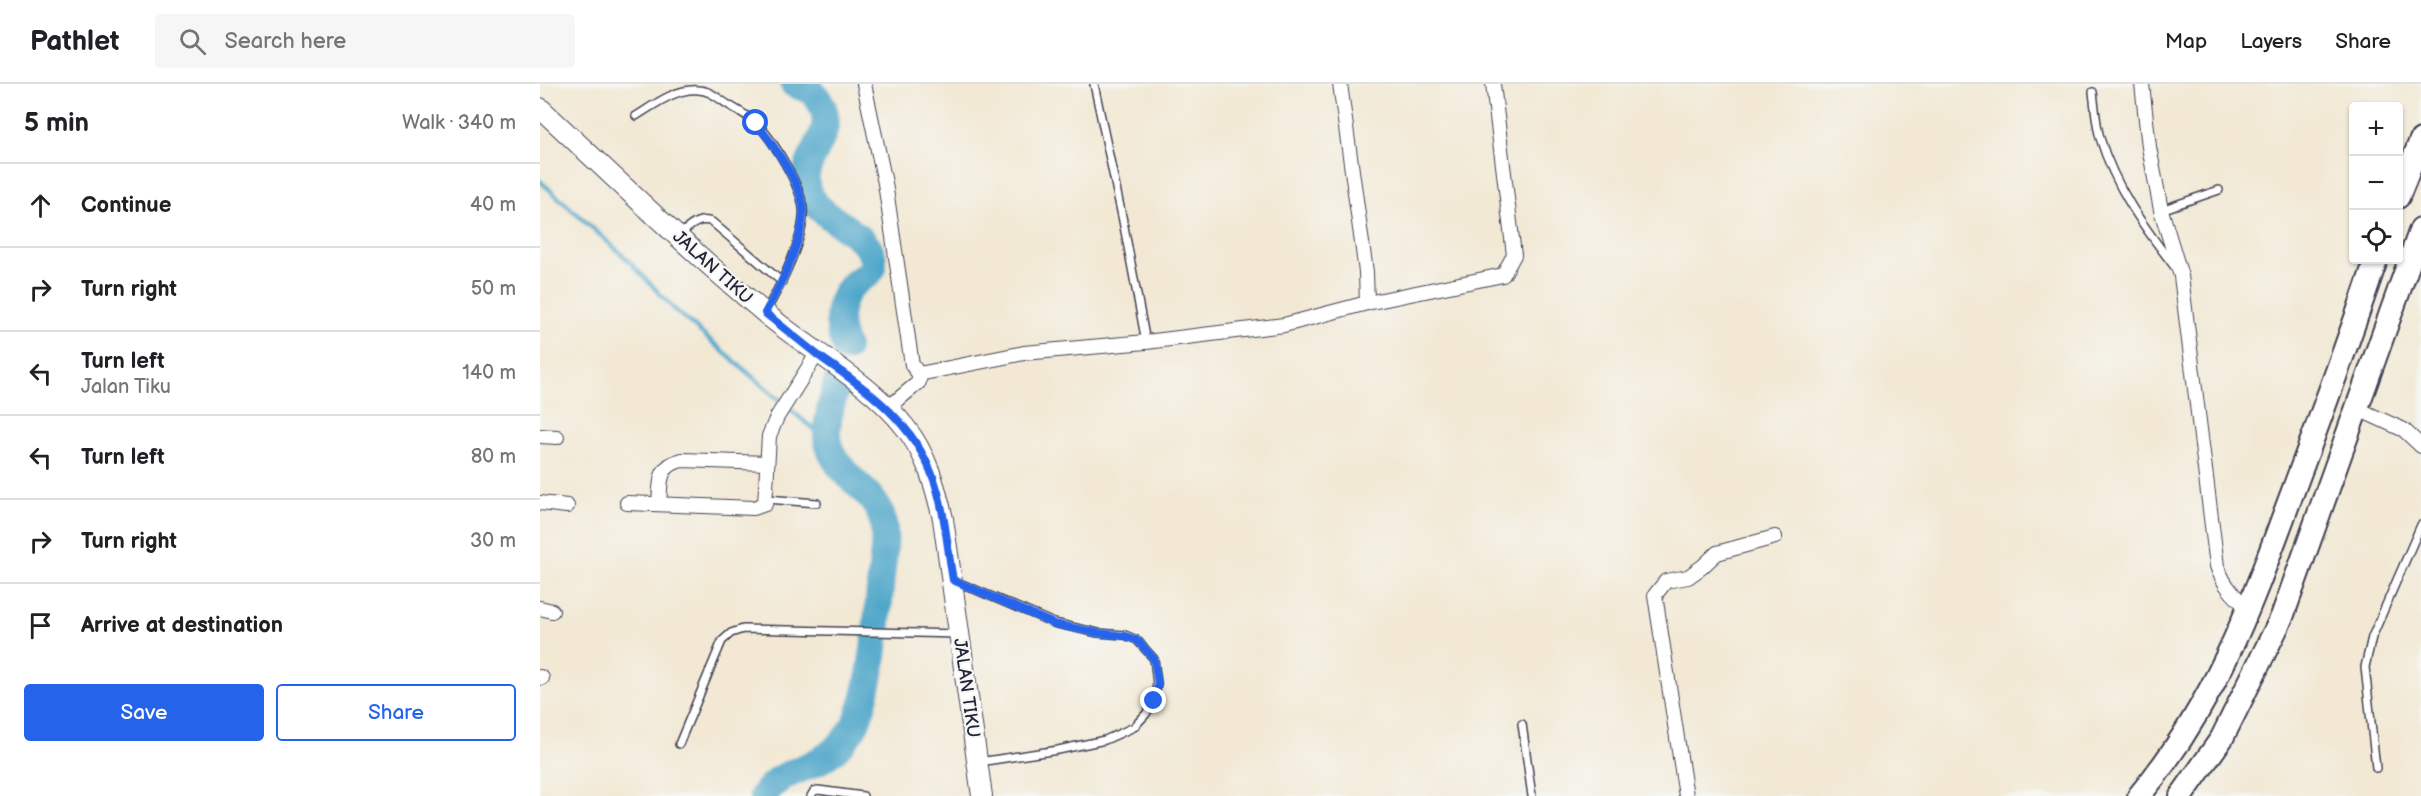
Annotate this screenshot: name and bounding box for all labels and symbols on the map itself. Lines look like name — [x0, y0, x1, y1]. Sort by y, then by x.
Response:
route start — [742, 109, 768, 135]
street label: JALAN TIKU — [668, 226, 757, 309]
street label: JALAN TIKU — [949, 637, 984, 739]
route end — [1140, 687, 1166, 713]

